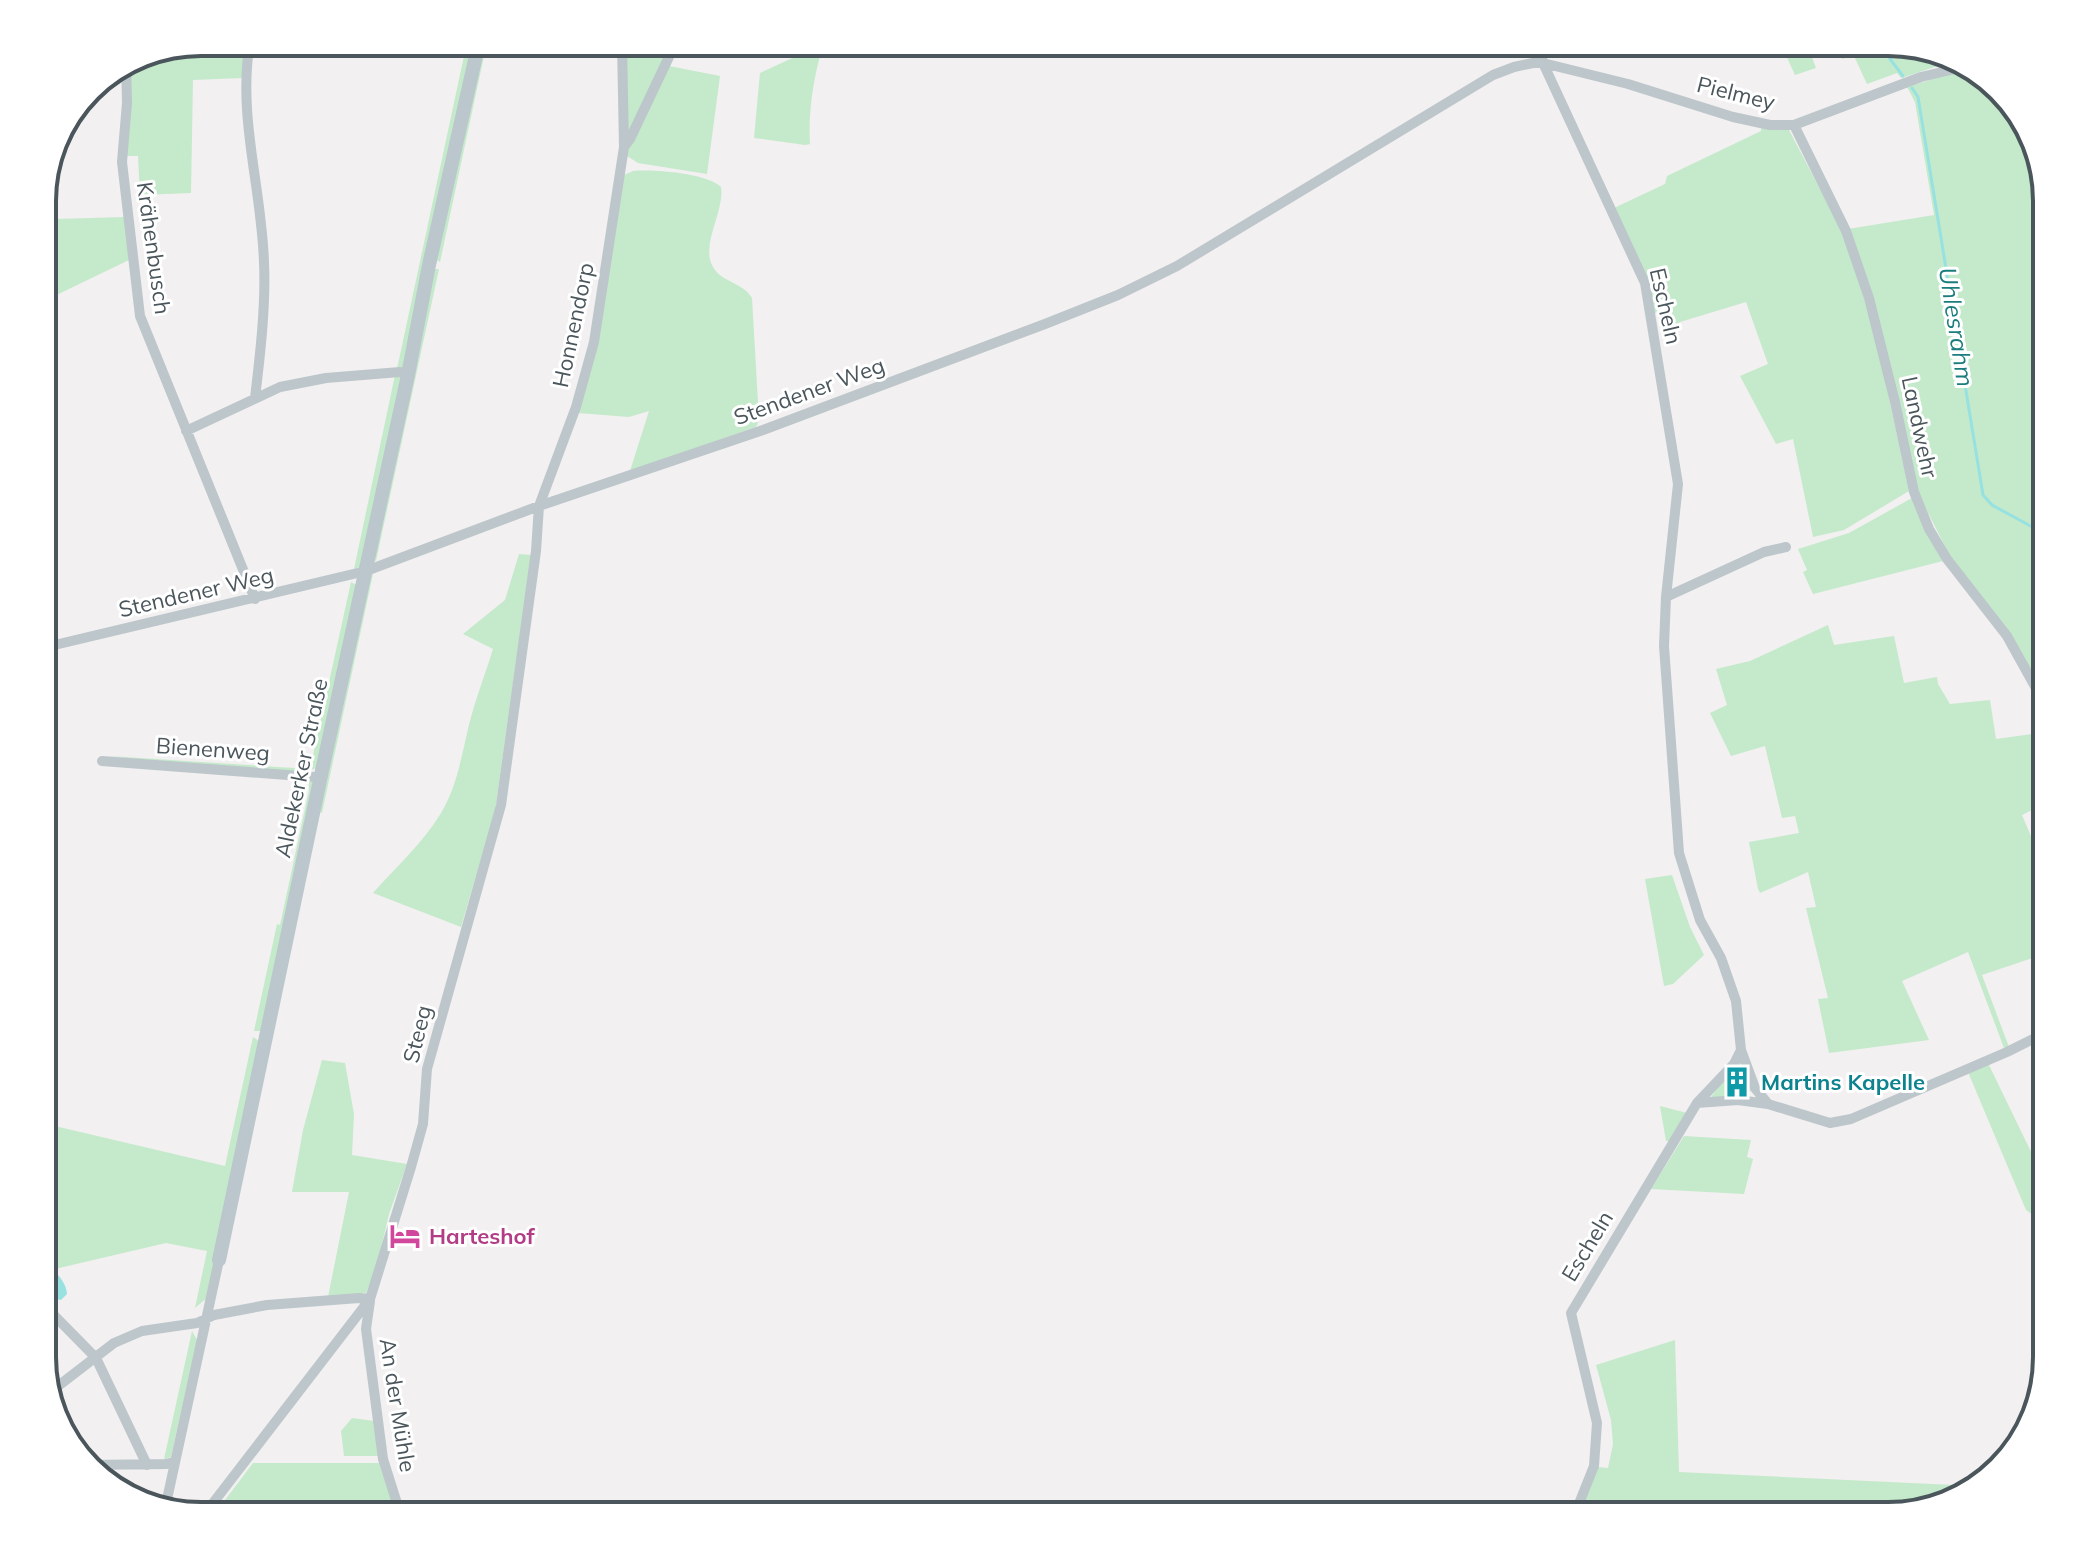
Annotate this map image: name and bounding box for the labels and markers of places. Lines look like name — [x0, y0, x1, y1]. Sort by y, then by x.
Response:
building icon: Martins Kapelle — [1720, 1065, 1754, 1099]
place label: Martins Kapelle — [1761, 1068, 1925, 1096]
hotel icon: Harteshof — [388, 1219, 422, 1253]
place label: Harteshof — [429, 1222, 535, 1250]

